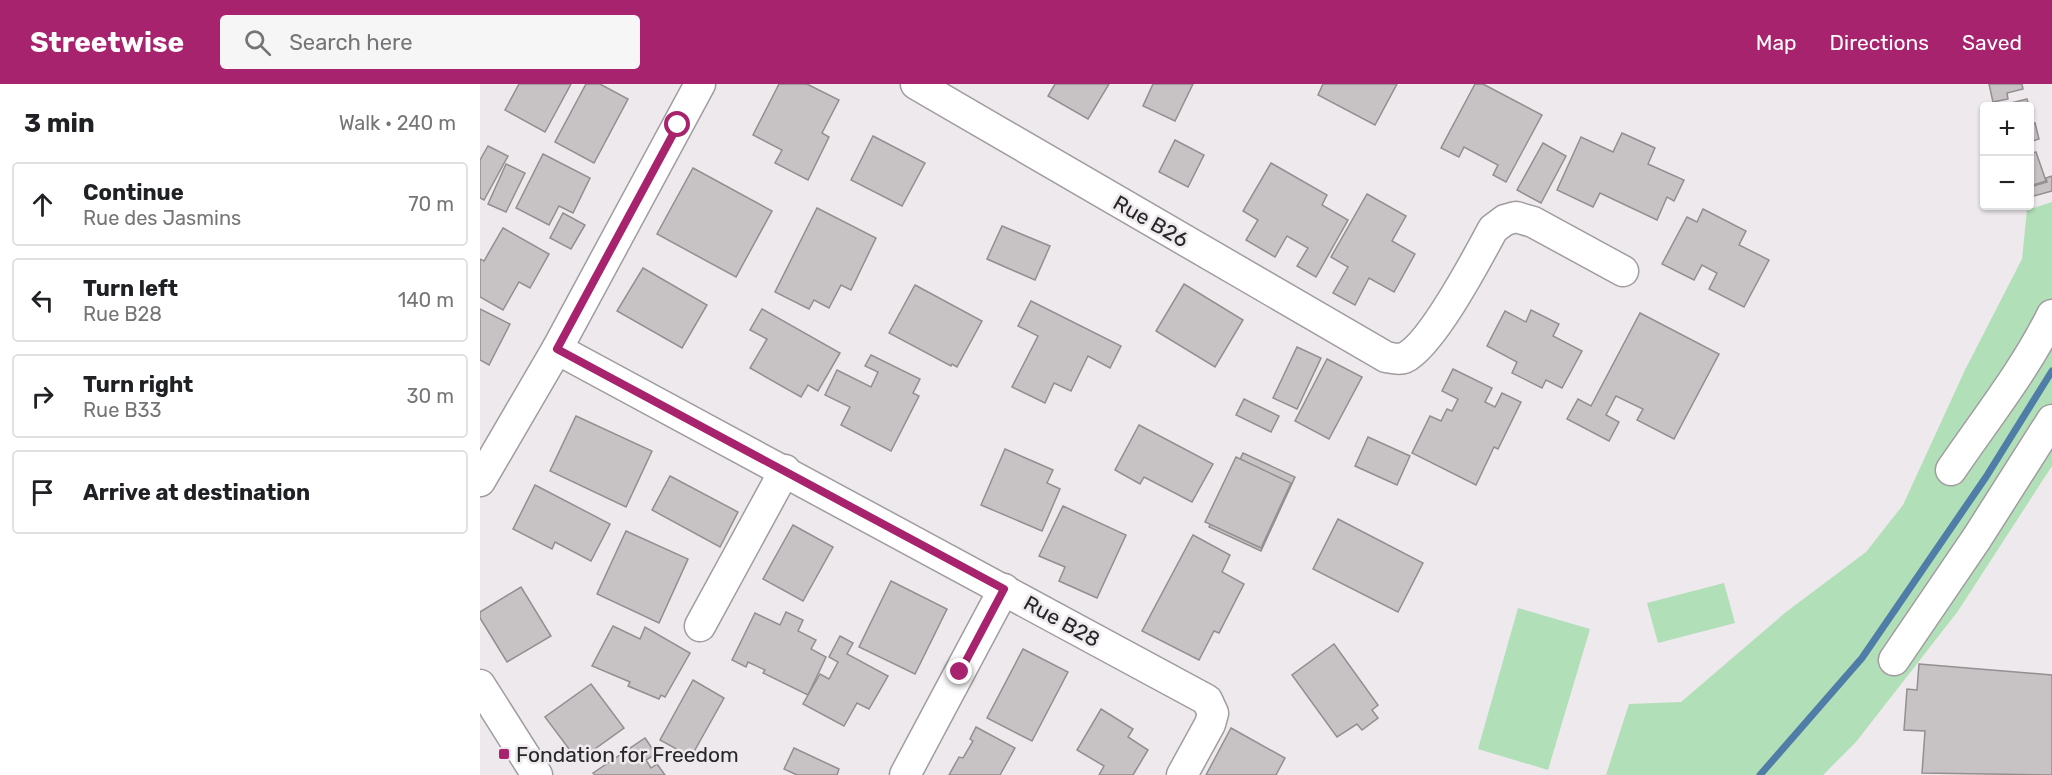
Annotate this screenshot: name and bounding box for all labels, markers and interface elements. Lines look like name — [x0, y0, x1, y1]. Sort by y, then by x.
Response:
search box — [220, 15, 640, 69]
text: Streetwise — [30, 26, 184, 59]
icon: search — [241, 26, 274, 59]
text: Search here — [289, 29, 413, 56]
text: Map — [1756, 30, 1797, 55]
text: Directions — [1830, 30, 1929, 55]
text: Saved — [1962, 30, 2022, 55]
map controls — [1980, 102, 2034, 210]
button: + — [1980, 102, 2034, 156]
text: 3 min — [24, 108, 95, 139]
text: Walk · 240 m — [339, 111, 456, 135]
route start — [664, 111, 690, 137]
button: − — [1980, 156, 2034, 210]
text: Continue — [83, 179, 184, 206]
icon: ahead — [26, 188, 59, 221]
street label: Rue B26 — [1109, 190, 1193, 252]
text: 70 m — [408, 192, 454, 216]
text: Rue des Jasmins — [83, 206, 241, 230]
text: Turn left — [83, 275, 178, 302]
icon: left — [26, 284, 59, 317]
text: 140 m — [398, 288, 454, 312]
text: Rue B28 — [83, 302, 162, 326]
text: Turn right — [83, 371, 193, 398]
icon: right — [26, 380, 59, 413]
text: 30 m — [407, 384, 454, 408]
text: Rue B33 — [83, 398, 162, 422]
icon: arrive — [26, 476, 59, 509]
text: Arrive at destination — [83, 479, 310, 506]
street label: Rue B28 — [1020, 590, 1104, 652]
route end — [946, 658, 972, 684]
place label: Fondation for Freedom — [516, 742, 739, 767]
marker: Fondation for Freedom — [497, 747, 511, 761]

